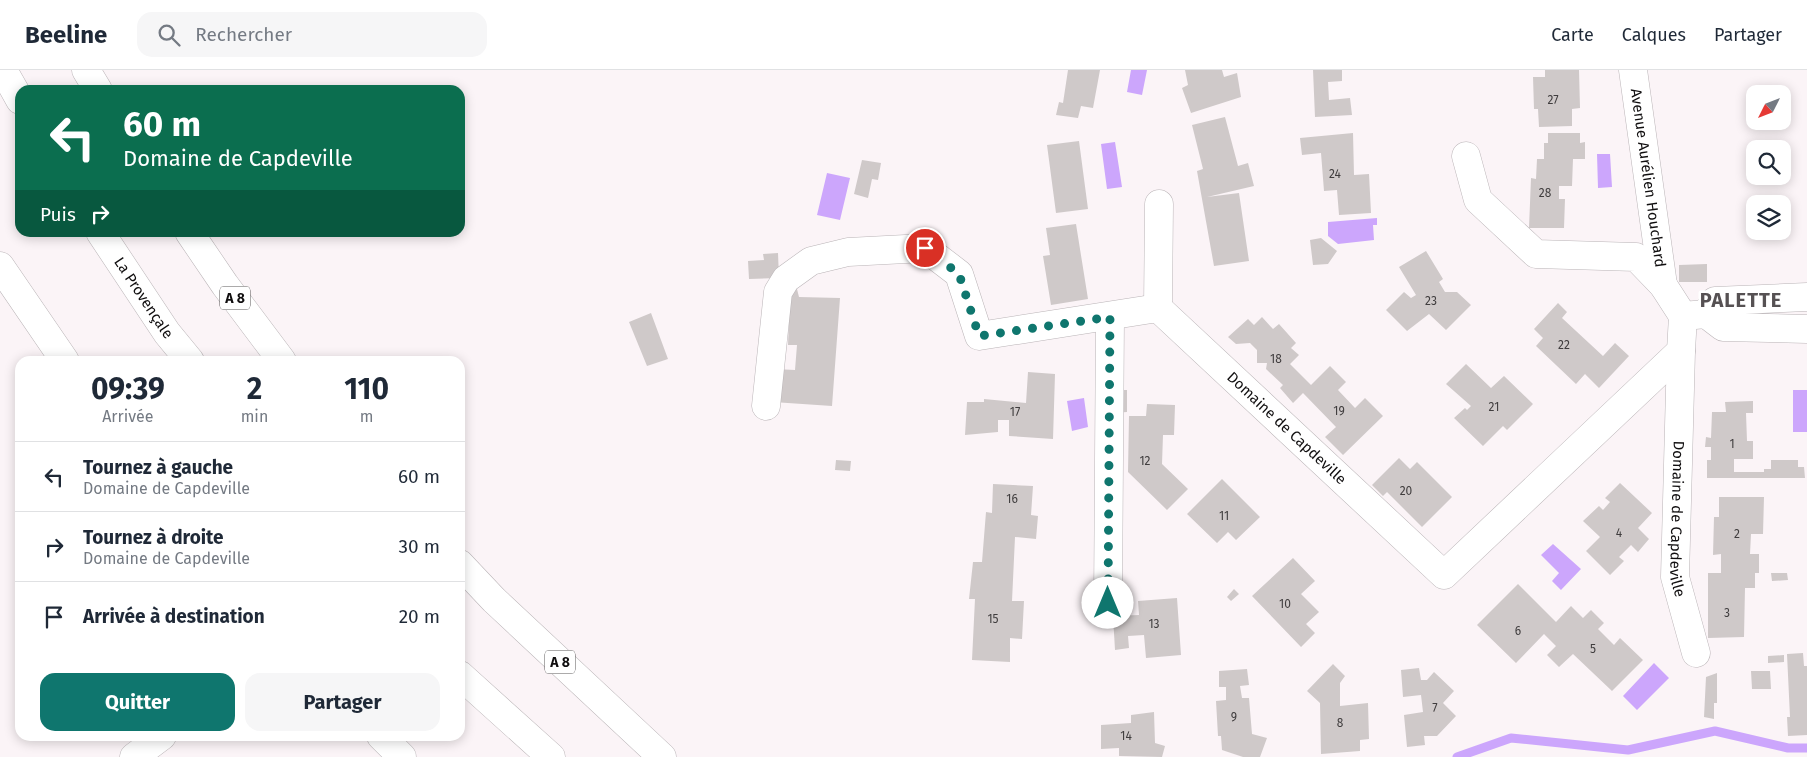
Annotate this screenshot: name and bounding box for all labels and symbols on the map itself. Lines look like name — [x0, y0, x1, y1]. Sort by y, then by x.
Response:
north arrow — [1746, 85, 1791, 130]
street label: Avenue Aurélien Houchard — [1627, 87, 1669, 269]
house number: 27 — [1547, 93, 1559, 107]
house number: 24 — [1329, 167, 1342, 181]
house number: 28 — [1539, 186, 1552, 200]
pin — [904, 227, 946, 269]
street label: La Provençale — [110, 254, 177, 342]
road number: A 8 — [220, 287, 250, 310]
district label: PALETTE — [1700, 288, 1782, 312]
house number: 23 — [1425, 294, 1437, 308]
house number: 22 — [1558, 338, 1570, 352]
house number: 18 — [1270, 352, 1282, 366]
street label: Domaine de Capdeville — [1223, 368, 1350, 488]
house number: 21 — [1489, 400, 1499, 414]
house number: 19 — [1333, 404, 1345, 418]
house number: 17 — [1010, 405, 1020, 419]
house number: 1 — [1729, 437, 1735, 451]
street label: Domaine de Capdeville — [1666, 440, 1689, 599]
house number: 12 — [1139, 454, 1151, 468]
house number: 20 — [1400, 484, 1413, 498]
house number: 16 — [1006, 492, 1018, 506]
house number: 11 — [1219, 509, 1229, 523]
house number: 4 — [1616, 526, 1623, 540]
house number: 2 — [1734, 527, 1740, 541]
position arrow — [1081, 576, 1133, 628]
house number: 10 — [1279, 597, 1291, 611]
house number: 3 — [1724, 606, 1730, 620]
house number: 15 — [987, 612, 999, 626]
house number: 13 — [1148, 617, 1160, 631]
house number: 6 — [1515, 624, 1521, 638]
house number: 5 — [1590, 642, 1596, 656]
road number: A 8 — [545, 650, 575, 674]
house number: 7 — [1432, 701, 1438, 715]
house number: 9 — [1231, 710, 1237, 724]
house number: 8 — [1337, 716, 1344, 730]
house number: 14 — [1120, 729, 1132, 743]

